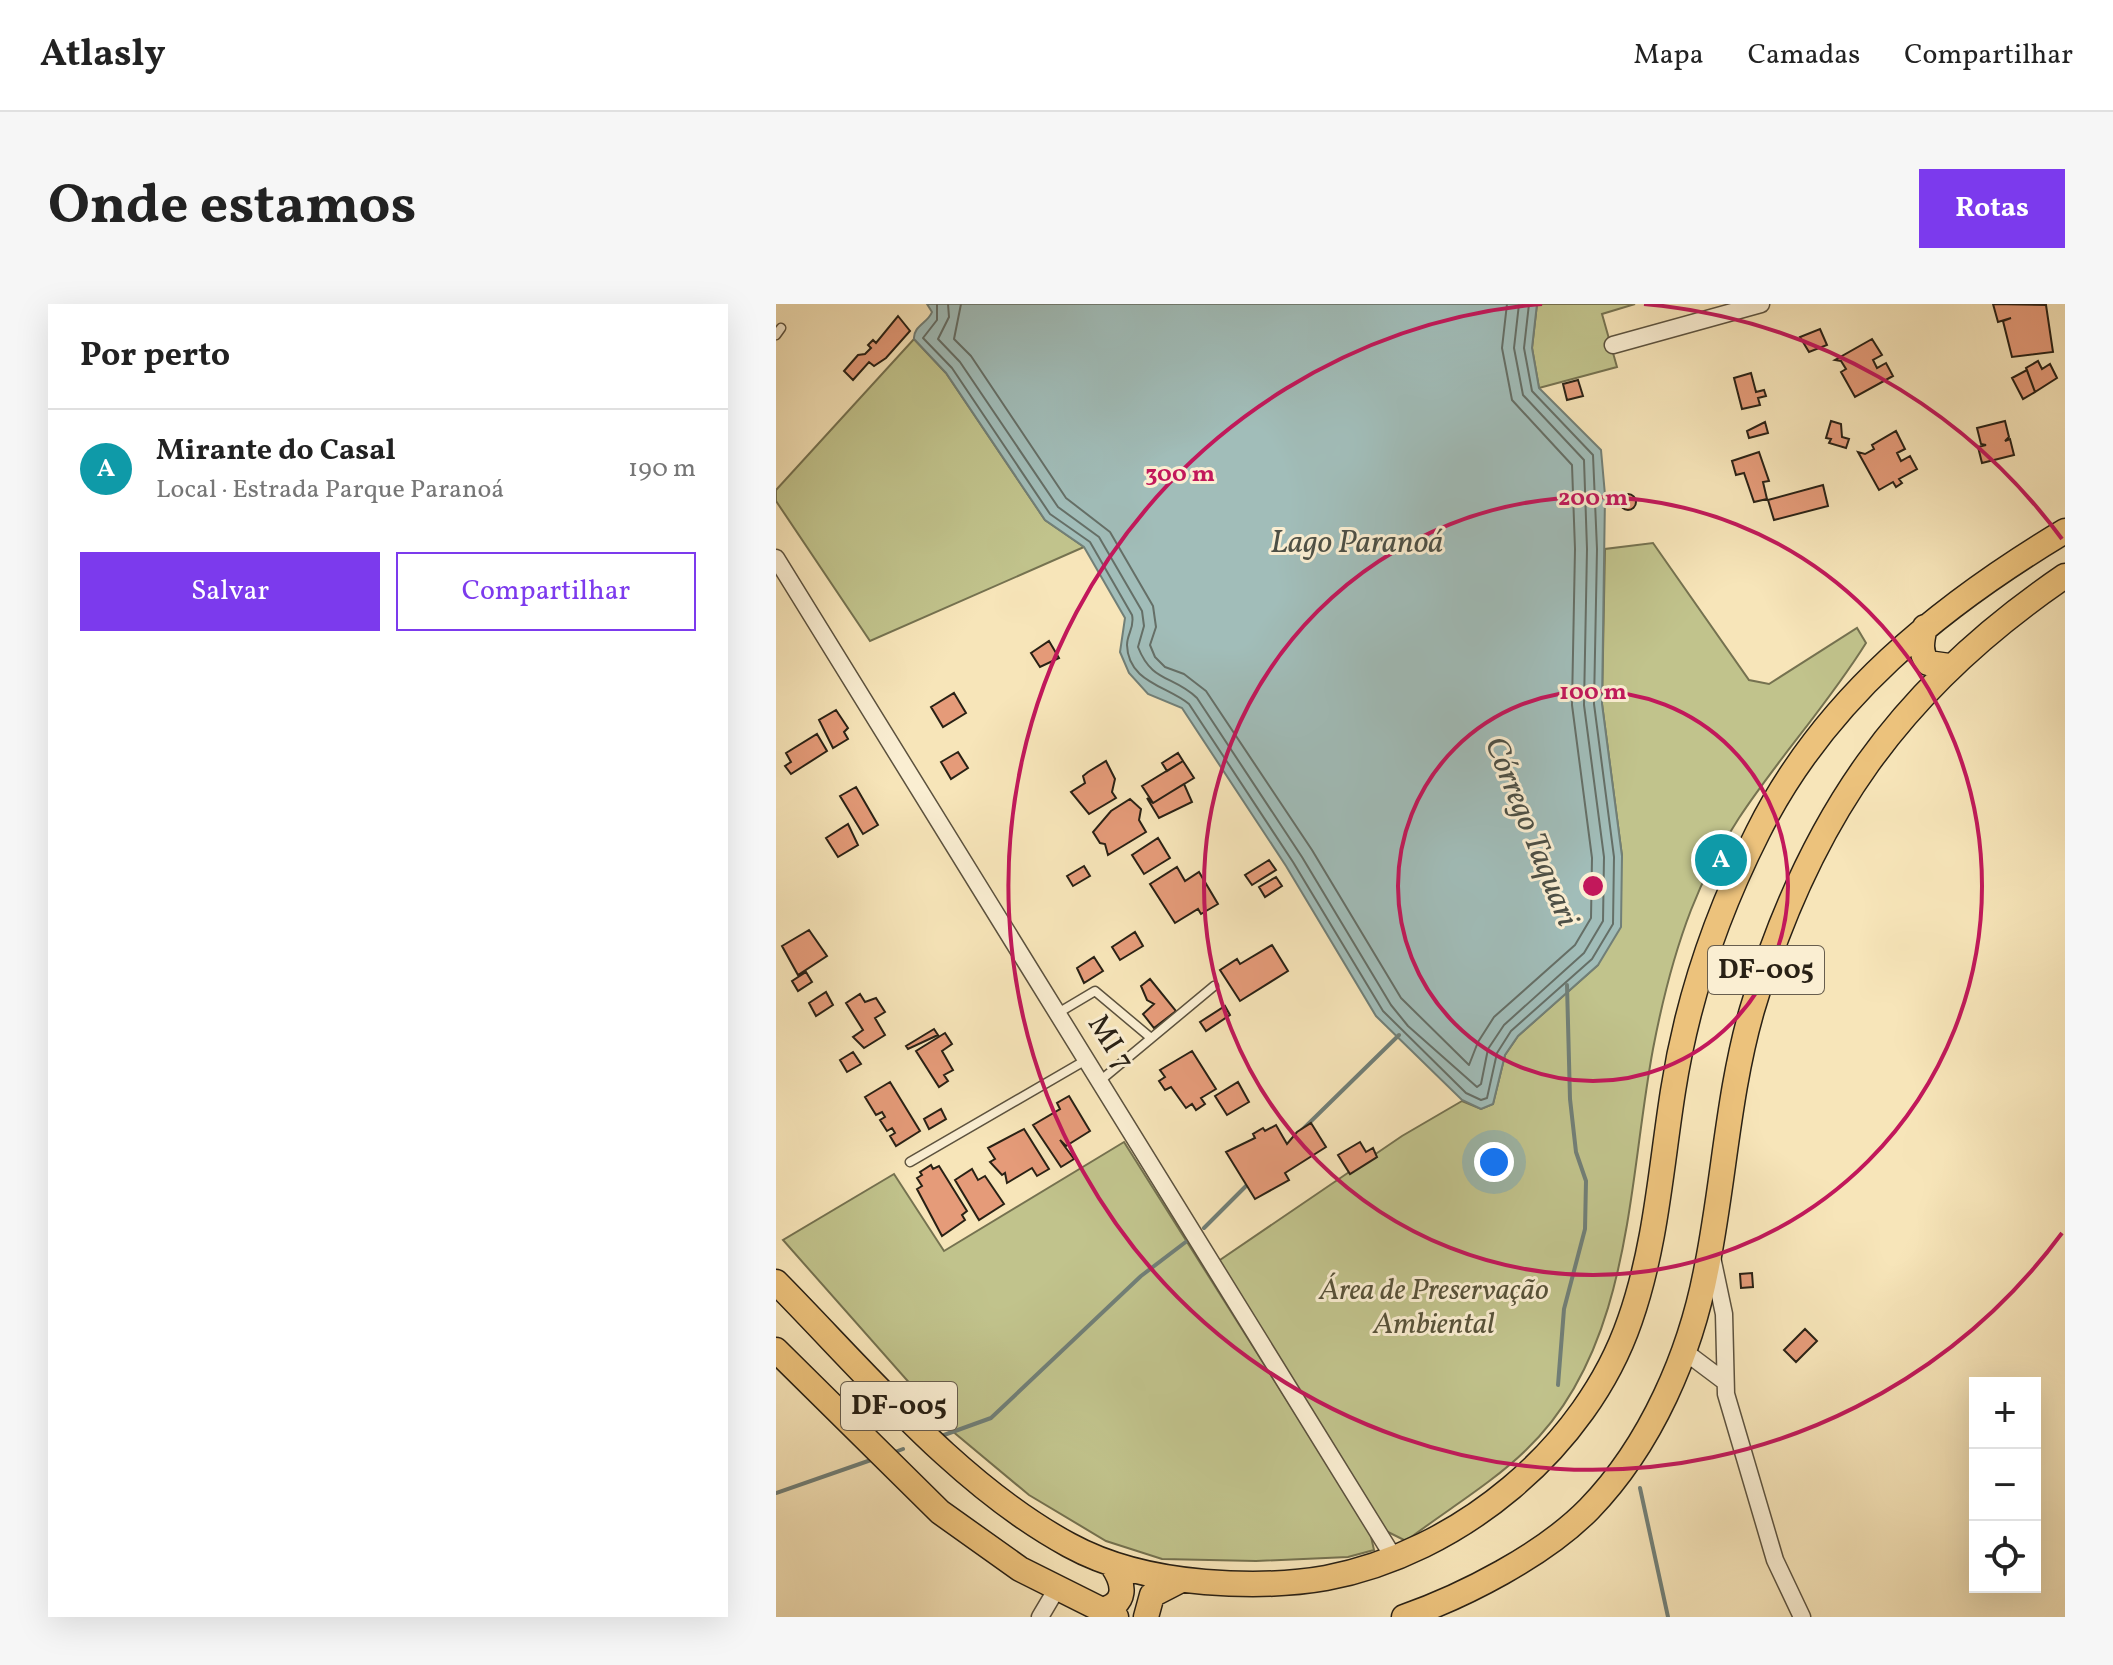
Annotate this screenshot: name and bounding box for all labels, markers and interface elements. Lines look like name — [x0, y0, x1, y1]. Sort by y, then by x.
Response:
text: Atlasly — [40, 29, 166, 82]
text: Mapa — [1634, 36, 1704, 75]
text: Camadas — [1748, 36, 1860, 75]
text: Compartilhar — [1904, 36, 2073, 75]
text: Onde estamos — [48, 169, 417, 247]
button: Rotas — [1919, 169, 2065, 248]
text: Por perto — [80, 333, 230, 380]
text: Mirante do Casal — [156, 430, 396, 472]
text: A — [97, 451, 115, 487]
text: 190 m — [628, 451, 696, 487]
text: 300 m — [1145, 458, 1215, 492]
text: Local · Estrada Parque Paranoá — [156, 472, 504, 508]
text: 200 m — [1558, 482, 1628, 516]
water label: Lago Paranoá — [1271, 522, 1443, 566]
button: Salvar — [80, 552, 380, 631]
button: Compartilhar — [396, 552, 696, 631]
text: 100 m — [1559, 676, 1627, 710]
water label: Córrego Taquari — [1472, 731, 1588, 934]
pin: A — [1695, 830, 1747, 890]
centre of rings — [1579, 872, 1607, 900]
road number: DF-005 — [1708, 946, 1824, 994]
street label: MI 7 — [1077, 1007, 1143, 1079]
your location — [1474, 1142, 1514, 1182]
park label: Área de Preservação Ambiental — [1318, 1270, 1549, 1346]
map controls — [1969, 1377, 2041, 1593]
button: + — [1969, 1377, 2041, 1449]
road number: DF-005 — [841, 1382, 957, 1430]
button: − — [1969, 1449, 2041, 1521]
button: locate — [1969, 1521, 2041, 1593]

